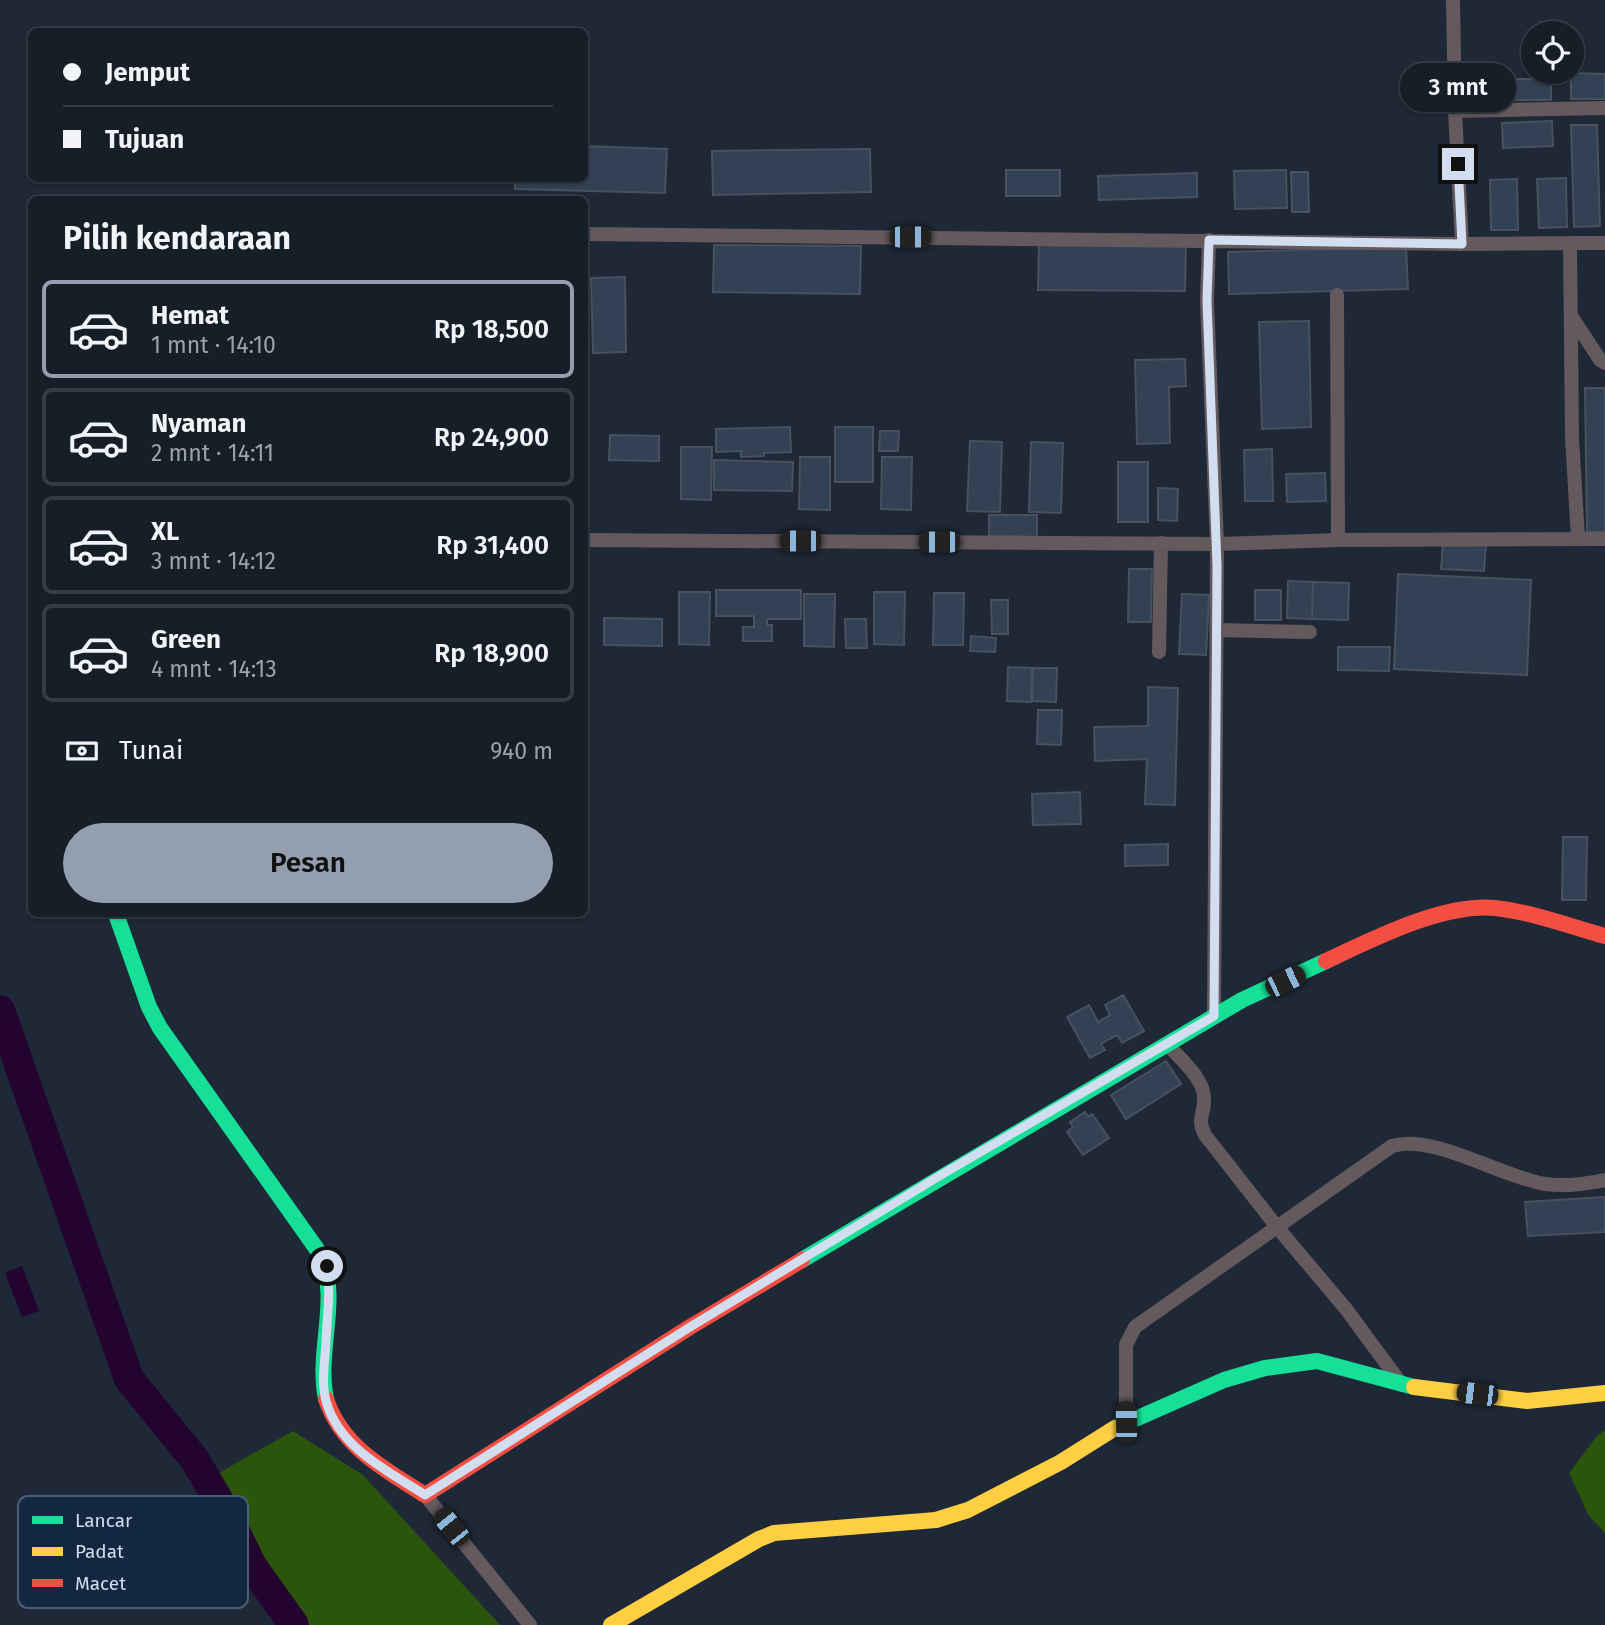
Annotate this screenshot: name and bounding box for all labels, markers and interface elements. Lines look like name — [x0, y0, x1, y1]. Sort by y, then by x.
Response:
map controls — [1521, 21, 1584, 84]
button: locate — [1521, 21, 1584, 84]
text: Jemput — [105, 57, 190, 88]
callout: 3 mnt — [1400, 62, 1516, 111]
text: 3 mnt — [1428, 73, 1488, 101]
text: Tujuan — [105, 124, 184, 155]
route end — [1442, 148, 1474, 180]
text: Pilih kendaraan — [63, 219, 291, 257]
car — [890, 227, 932, 248]
icon: car — [67, 298, 130, 361]
text: Hemat — [151, 300, 229, 331]
text: Rp 18,500 — [434, 314, 549, 345]
text: 1 mnt · 14:10 — [151, 331, 276, 359]
icon: car — [67, 406, 130, 469]
text: Nyaman — [151, 408, 247, 439]
text: Rp 24,900 — [434, 422, 549, 453]
text: 2 mnt · 14:11 — [151, 439, 274, 467]
icon: car — [67, 514, 130, 577]
text: XL — [151, 516, 179, 547]
text: Rp 31,400 — [436, 530, 549, 561]
car — [780, 531, 822, 552]
car — [919, 532, 961, 553]
text: 3 mnt · 14:12 — [151, 547, 276, 575]
icon: car — [67, 622, 130, 685]
text: Green — [151, 624, 221, 655]
text: Rp 18,900 — [434, 638, 549, 669]
text: 4 mnt · 14:13 — [151, 655, 277, 683]
icon: cash — [63, 732, 101, 770]
text: Tunai — [119, 735, 183, 766]
text: 940 m — [490, 737, 553, 765]
button: Pesan — [63, 823, 553, 903]
car — [1262, 962, 1309, 1000]
route start — [311, 1250, 343, 1282]
car — [1455, 1381, 1500, 1407]
car — [1116, 1401, 1137, 1443]
legend — [18, 1496, 248, 1608]
car — [430, 1504, 473, 1550]
text: Lancar — [75, 1509, 133, 1532]
text: Padat — [75, 1540, 124, 1563]
text: Macet — [75, 1572, 126, 1595]

